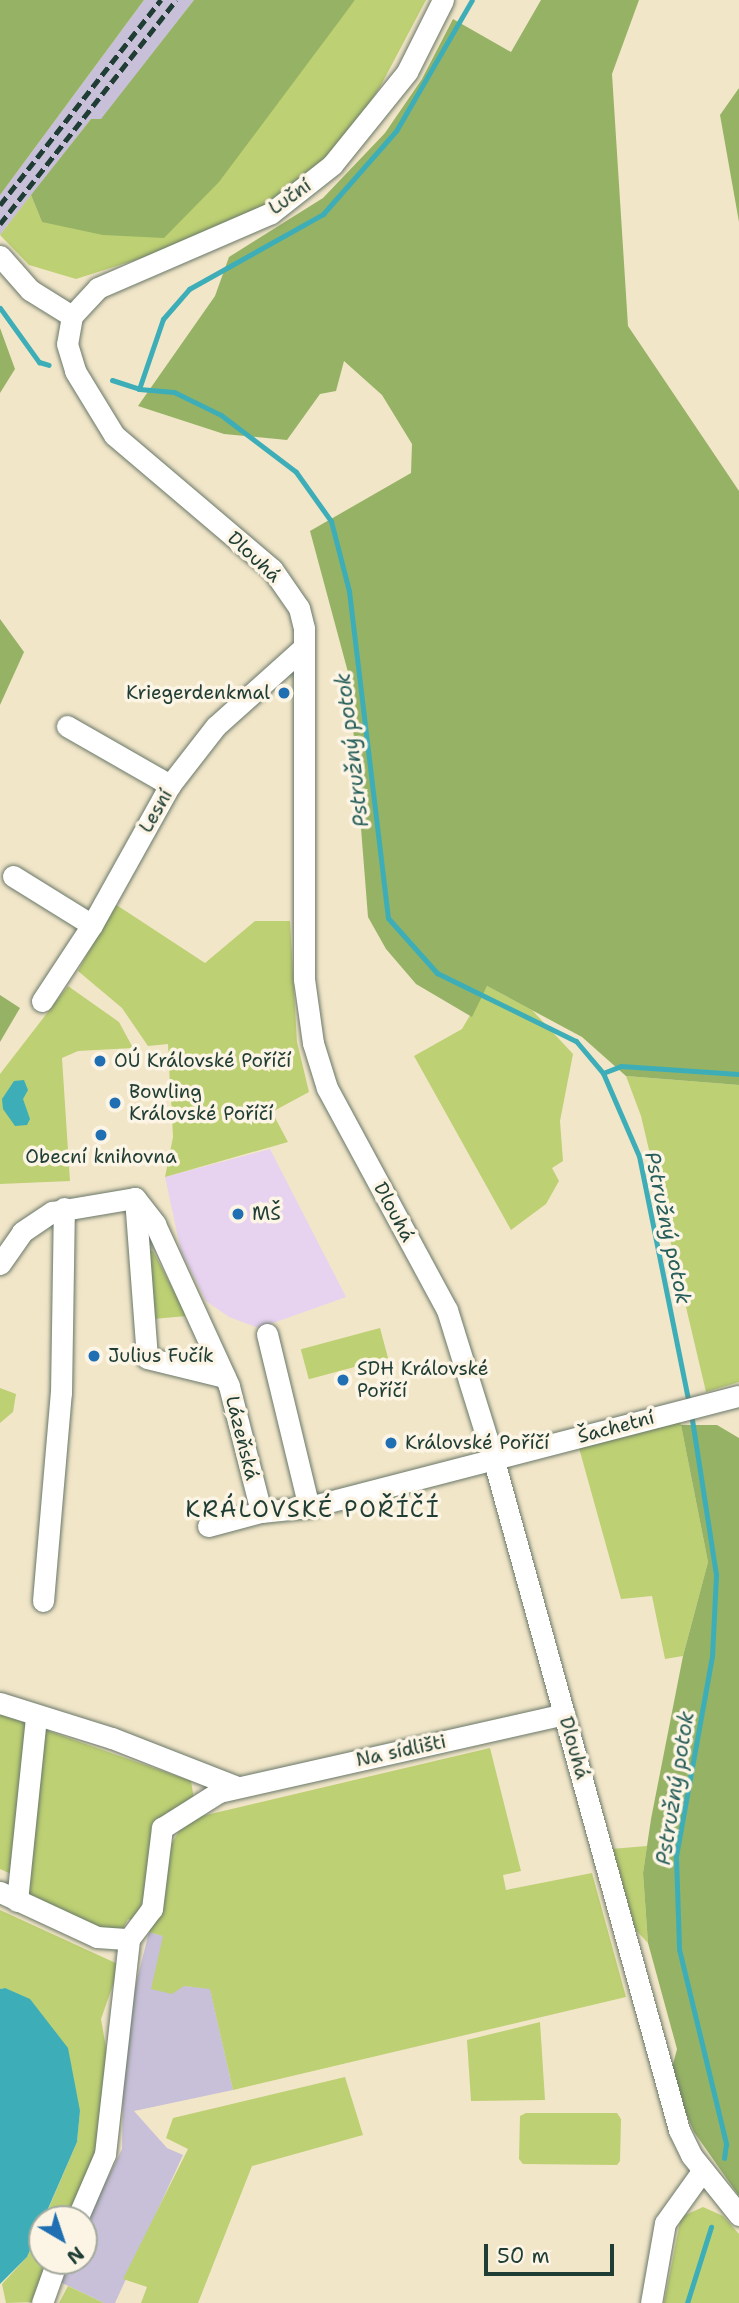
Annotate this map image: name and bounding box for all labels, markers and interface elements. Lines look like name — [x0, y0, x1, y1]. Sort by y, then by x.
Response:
street label: Luční — [264, 174, 316, 220]
street label: Dlouhá — [223, 527, 285, 587]
water label: Pstružný potok — [330, 671, 374, 829]
place label: Kriegerdenkmal — [126, 682, 270, 704]
marker: Kriegerdenkmal — [276, 685, 292, 701]
street label: Lesní — [135, 785, 177, 837]
place label: OÚ Královské Poříčí — [114, 1050, 291, 1072]
marker: OÚ Královské Poříčí — [92, 1053, 108, 1069]
place label: Bowling Královské Poříčí — [129, 1081, 273, 1125]
marker: Bowling Královské Poříčí — [107, 1095, 123, 1111]
marker: Obecní knihovna — [93, 1127, 109, 1143]
place label: Obecní knihovna — [25, 1146, 177, 1168]
water label: Pstružný potok — [640, 1150, 696, 1306]
street label: Dlouhá — [369, 1178, 419, 1246]
place label: MŠ — [252, 1203, 281, 1225]
marker: MŠ — [230, 1206, 246, 1222]
place label: Julius Fučík — [108, 1345, 214, 1367]
marker: Julius Fučík — [86, 1348, 102, 1364]
place label: SDH Královské Poříčí — [357, 1358, 489, 1402]
marker: SDH Královské Poříčí — [335, 1372, 351, 1388]
street label: Lázeňská — [221, 1393, 263, 1483]
street label: Šachetní — [575, 1406, 657, 1448]
place label: Královské Poříčí — [405, 1432, 549, 1454]
marker: Královské Poříčí — [383, 1435, 399, 1451]
district label: KRÁLOVSKÉ POŘÍČÍ — [187, 1495, 439, 1523]
water label: Pstružný potok — [650, 1709, 700, 1867]
street label: Dlouhá — [554, 1714, 594, 1782]
street label: Na sídlišti — [354, 1730, 448, 1772]
north arrow — [28, 2205, 98, 2275]
scale bar — [487, 2230, 616, 2274]
text: N — [62, 2241, 89, 2270]
text: 50 m — [497, 2242, 550, 2270]

